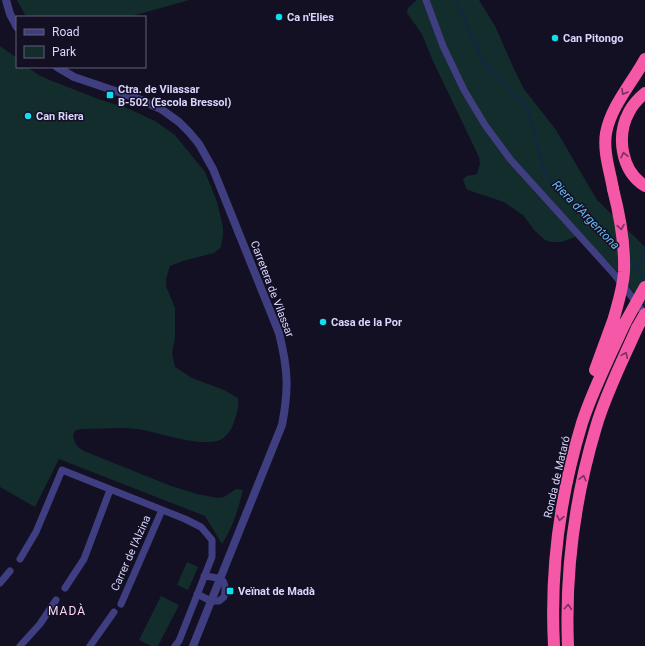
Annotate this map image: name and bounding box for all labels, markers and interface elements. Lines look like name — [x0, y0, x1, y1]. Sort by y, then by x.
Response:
place label: Ca n'Elies — [287, 11, 334, 24]
marker: Ca n'Elies — [274, 12, 284, 22]
legend — [16, 16, 146, 68]
text: Road — [52, 25, 80, 39]
place label: Can Pitongo — [563, 32, 623, 45]
marker: Can Pitongo — [550, 33, 560, 43]
text: Park — [52, 45, 77, 59]
place label: Ctra. de Vilassar B-502 (Escola Bressol) — [118, 83, 231, 109]
one-way arrow — [622, 88, 629, 95]
marker: Ctra. de Vilassar B-502 (Escola Bressol) — [105, 90, 115, 100]
place label: Can Riera — [36, 110, 84, 123]
marker: Can Riera — [23, 111, 33, 121]
one-way arrow — [620, 151, 628, 158]
water label: Riera d'Argentona — [549, 178, 623, 252]
one-way arrow — [616, 224, 625, 230]
street label: Carretera de Vilassar — [248, 239, 296, 339]
place label: Casa de la Por — [331, 316, 402, 329]
marker: Casa de la Por — [318, 317, 328, 327]
one-way arrow — [620, 352, 628, 360]
street label: Ronda de Mataró — [541, 435, 573, 519]
one-way arrow — [579, 475, 587, 481]
street label: Carrer de l'Alzina — [108, 513, 154, 593]
one-way arrow — [557, 515, 565, 521]
place label: Veïnat de Madà — [238, 585, 315, 598]
marker: Veïnat de Madà — [225, 586, 235, 596]
district label: MADÀ — [48, 603, 86, 618]
one-way arrow — [563, 604, 572, 610]

